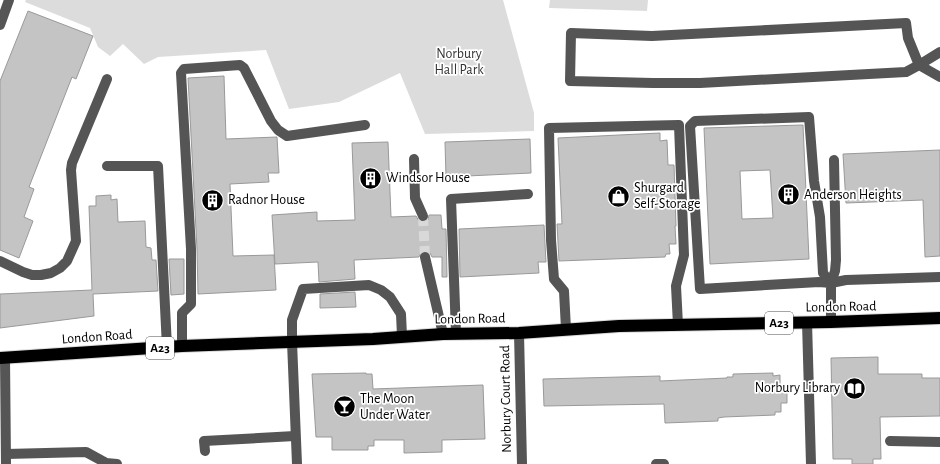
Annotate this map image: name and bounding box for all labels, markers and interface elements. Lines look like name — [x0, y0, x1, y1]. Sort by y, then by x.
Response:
park label: Norbury Hall Park — [434, 47, 484, 77]
building icon: Windsor House — [358, 165, 384, 191]
place label: Windsor House — [386, 171, 470, 185]
place label: Shurgard Self-Storage — [634, 181, 701, 211]
building icon: Anderson Heights — [776, 182, 802, 208]
shop icon: Shurgard Self-Storage — [606, 183, 632, 209]
building icon: Radnor House — [200, 187, 226, 213]
place label: Anderson Heights — [804, 188, 902, 202]
place label: Radnor House — [228, 193, 305, 207]
street label: London Road — [805, 299, 877, 315]
street label: London Road — [434, 311, 506, 327]
road number: A23 — [765, 312, 793, 334]
street label: London Road — [61, 328, 133, 346]
road number: A23 — [146, 337, 174, 359]
street label: Norbury Court Road — [498, 345, 514, 453]
library icon: Norbury Library — [842, 375, 868, 401]
place label: Norbury Library — [755, 381, 840, 395]
place label: The Moon Under Water — [360, 392, 430, 422]
bar icon: The Moon Under Water — [331, 394, 357, 420]

